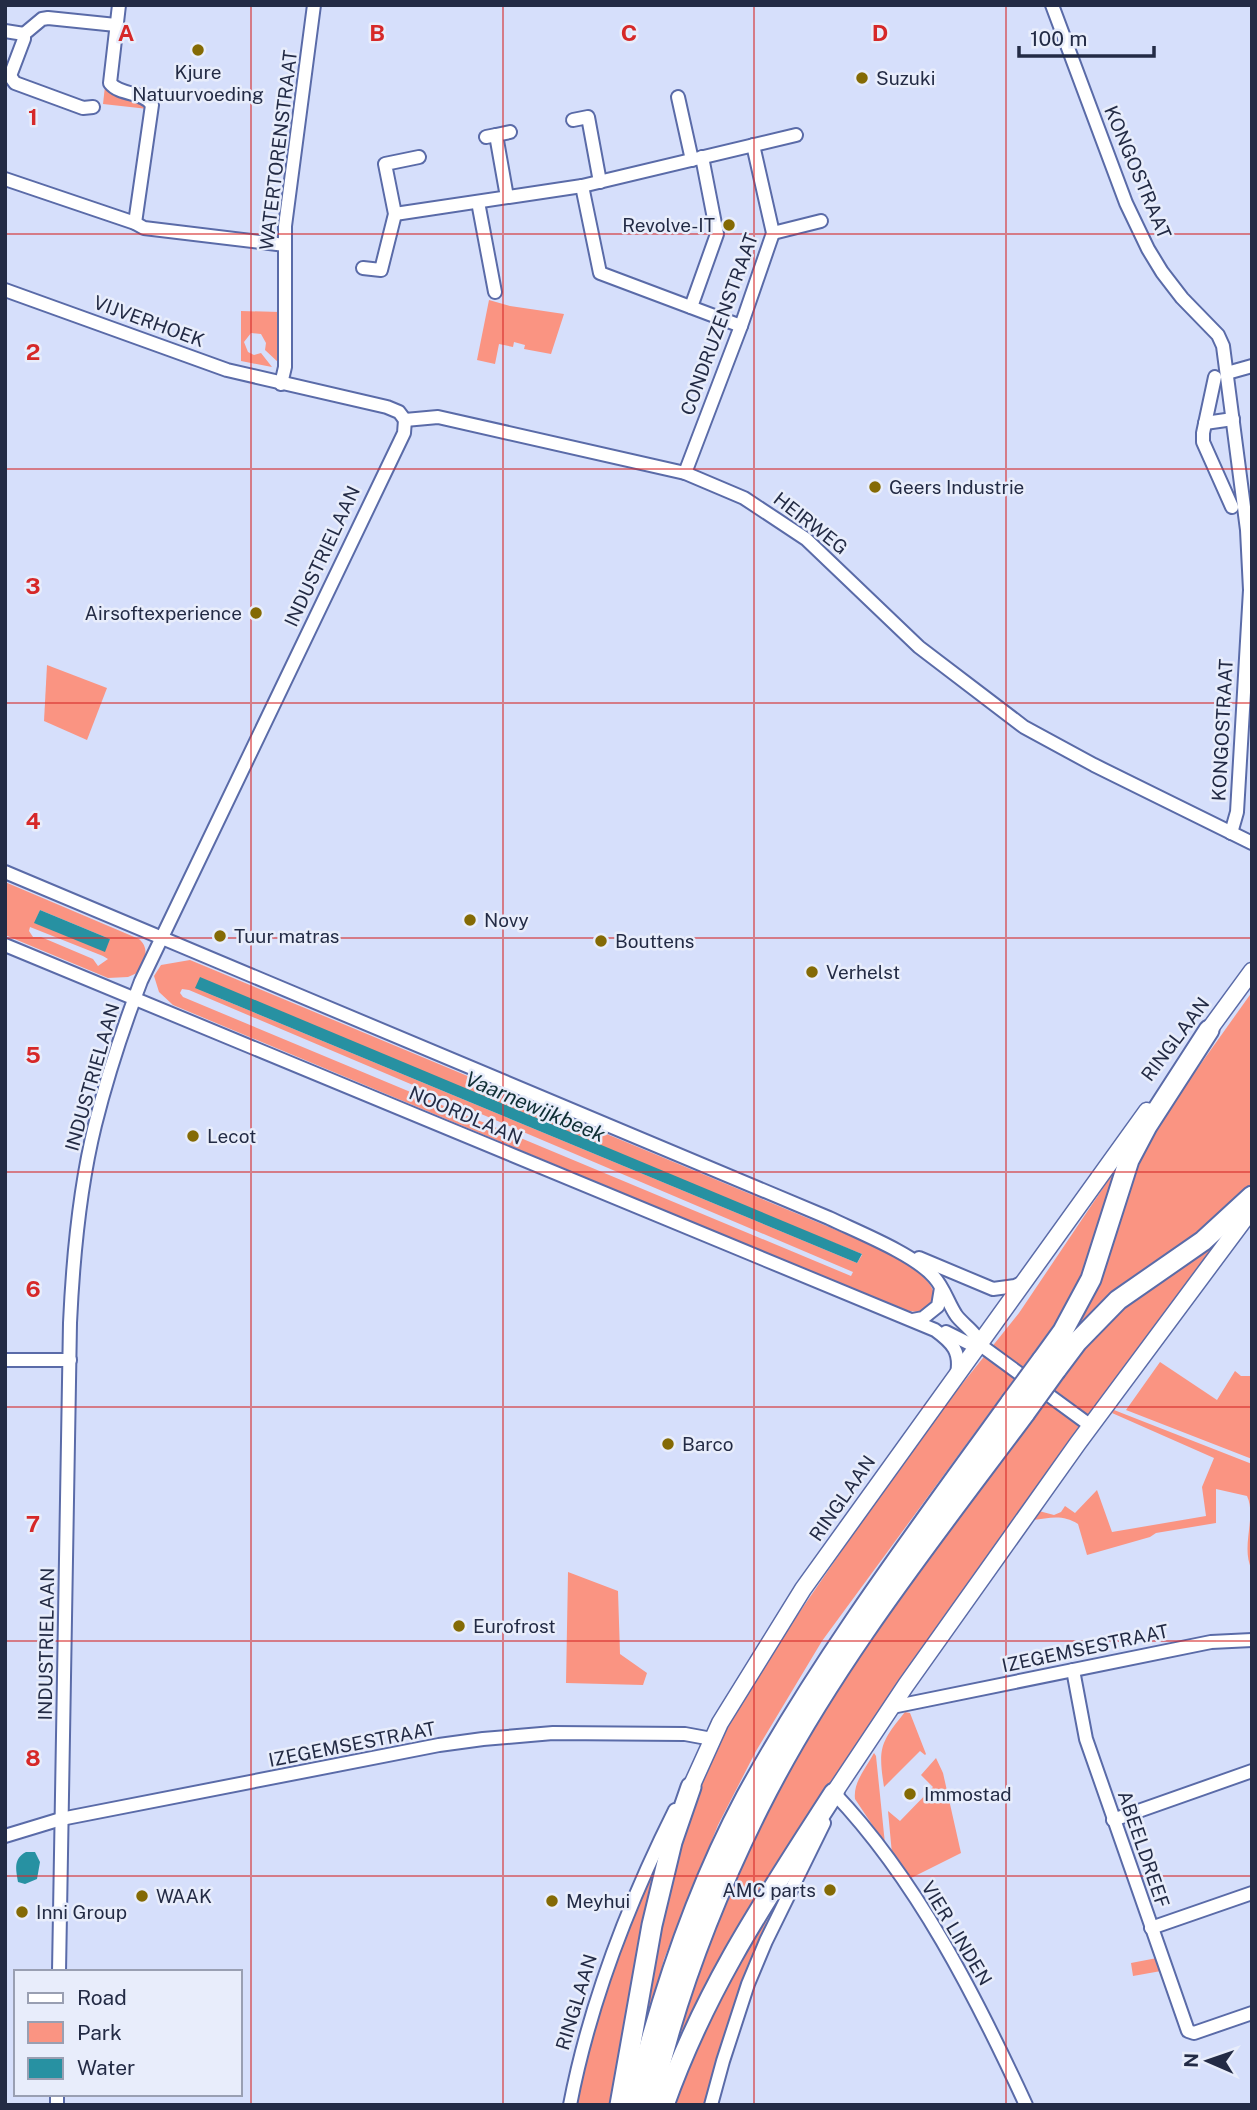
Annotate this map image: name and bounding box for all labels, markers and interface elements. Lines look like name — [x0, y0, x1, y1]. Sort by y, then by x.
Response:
scale bar — [1019, 14, 1154, 58]
text: A — [118, 19, 135, 46]
text: B — [369, 19, 385, 46]
text: C — [621, 19, 637, 46]
text: D — [872, 19, 888, 46]
text: 100 m — [1030, 26, 1087, 51]
marker: Kjure Natuurvoeding — [190, 42, 206, 58]
street label: WATERTORENSTRAAT — [255, 49, 301, 251]
place label: Kjure Natuurvoeding — [132, 61, 264, 105]
place label: Suzuki — [876, 67, 935, 89]
marker: Suzuki — [854, 70, 870, 86]
street label: KONGOSTRAAT — [1100, 102, 1176, 242]
text: 1 — [28, 103, 38, 130]
place label: Revolve-IT — [622, 214, 715, 236]
marker: Revolve-IT — [721, 217, 737, 233]
street label: CONDRUZENSTRAAT — [676, 230, 762, 418]
street label: VIJVERHOEK — [91, 291, 208, 351]
text: 2 — [26, 338, 40, 365]
place label: Geers Industrie — [889, 476, 1024, 498]
marker: Geers Industrie — [867, 479, 883, 495]
street label: INDUSTRIELAAN — [280, 482, 364, 630]
street label: HEIRWEG — [770, 487, 852, 559]
text: 3 — [25, 572, 41, 599]
place label: Airsoftexperience — [84, 602, 242, 624]
marker: Airsoftexperience — [248, 605, 264, 621]
street label: KONGOSTRAAT — [1207, 658, 1237, 802]
text: 4 — [25, 807, 41, 834]
place label: Novy — [484, 909, 529, 931]
marker: Novy — [462, 912, 478, 928]
place label: Tuur matras — [234, 925, 339, 947]
marker: Tuur matras — [212, 928, 228, 944]
place label: Bouttens — [615, 930, 694, 952]
marker: Bouttens — [593, 933, 609, 949]
place label: Verhelst — [826, 961, 900, 983]
marker: Verhelst — [804, 964, 820, 980]
street label: RINGLAAN — [1136, 993, 1214, 1085]
street label: INDUSTRIELAAN — [60, 1001, 124, 1153]
text: 5 — [25, 1041, 41, 1068]
water label: Vaarnewijkbeek — [461, 1066, 610, 1148]
street label: NOORDLAAN — [406, 1081, 526, 1149]
place label: Lecot — [207, 1125, 256, 1147]
marker: Lecot — [185, 1128, 201, 1144]
text: 6 — [25, 1275, 41, 1302]
place label: Barco — [682, 1433, 734, 1455]
marker: Barco — [660, 1436, 676, 1452]
street label: RINGLAAN — [805, 1451, 879, 1545]
text: 7 — [26, 1510, 40, 1537]
street label: INDUSTRIELAAN — [34, 1567, 58, 1721]
place label: Eurofrost — [473, 1615, 556, 1637]
marker: Eurofrost — [451, 1618, 467, 1634]
street label: IZEGEMSESTRAAT — [1000, 1620, 1170, 1676]
street label: IZEGEMSESTRAAT — [267, 1717, 437, 1771]
text: 8 — [25, 1744, 41, 1771]
place label: Immostad — [924, 1783, 1012, 1805]
marker: Immostad — [902, 1786, 918, 1802]
street label: ABEELDREEF — [1114, 1788, 1174, 1910]
street label: VIER LINDEN — [917, 1877, 997, 1989]
place label: AMC parts — [722, 1879, 816, 1901]
marker: AMC parts — [822, 1882, 838, 1898]
place label: WAAK — [156, 1885, 212, 1907]
marker: WAAK — [134, 1888, 150, 1904]
place label: Meyhui — [566, 1890, 630, 1912]
marker: Meyhui — [544, 1893, 560, 1909]
place label: Inni Group — [36, 1901, 127, 1923]
marker: Inni Group — [14, 1904, 30, 1920]
street label: RINGLAAN — [551, 1951, 601, 2053]
legend — [14, 1970, 242, 2096]
text: Road — [77, 1985, 127, 2010]
text: Park — [77, 2020, 122, 2045]
north arrow — [1173, 2026, 1243, 2096]
text: N — [1180, 2053, 1202, 2068]
text: Water — [77, 2055, 135, 2080]

